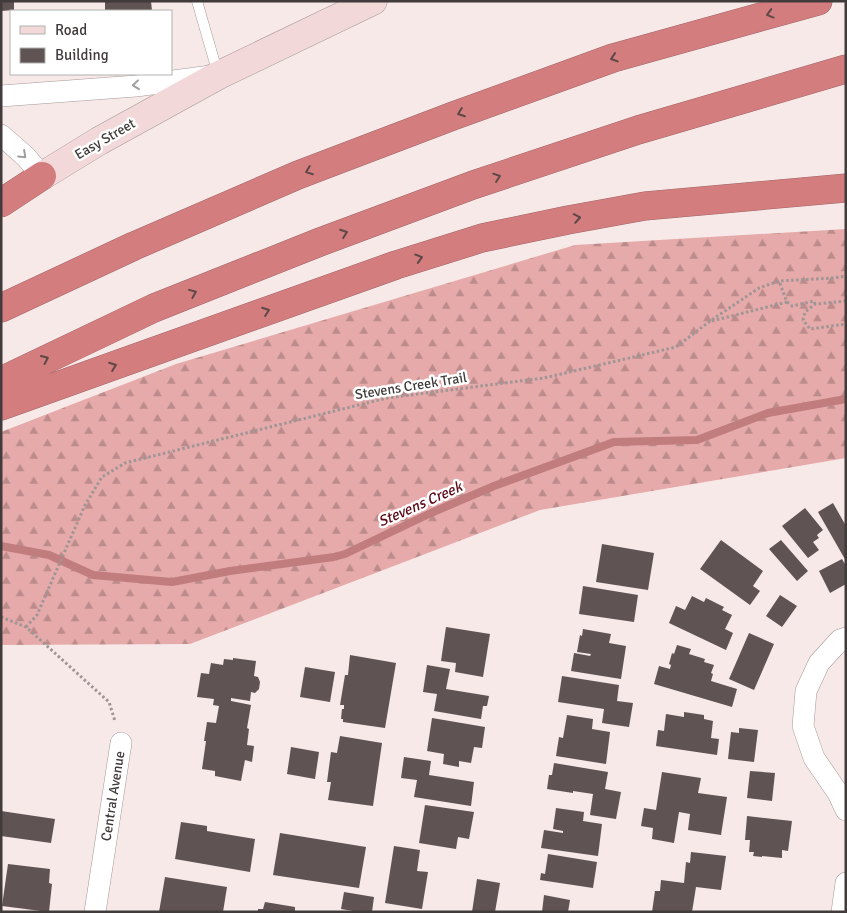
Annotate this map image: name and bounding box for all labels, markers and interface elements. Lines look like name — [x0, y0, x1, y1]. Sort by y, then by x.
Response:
one-way arrow — [766, 8, 775, 19]
legend — [10, 10, 172, 75]
text: Road — [55, 21, 87, 39]
text: Building — [55, 46, 109, 64]
one-way arrow — [611, 53, 619, 63]
one-way arrow — [131, 80, 139, 91]
one-way arrow — [457, 107, 466, 117]
street label: Easy Street — [72, 115, 138, 163]
one-way arrow — [17, 149, 26, 158]
one-way arrow — [306, 165, 314, 175]
one-way arrow — [492, 173, 501, 183]
one-way arrow — [572, 214, 581, 224]
one-way arrow — [340, 229, 348, 239]
one-way arrow — [415, 253, 423, 263]
one-way arrow — [188, 288, 197, 299]
one-way arrow — [261, 307, 270, 317]
one-way arrow — [40, 355, 49, 366]
one-way arrow — [108, 362, 117, 372]
street label: Stevens Creek Trail — [354, 369, 468, 403]
water label: Stevens Creek — [375, 477, 466, 530]
street label: Central Avenue — [97, 750, 129, 842]

